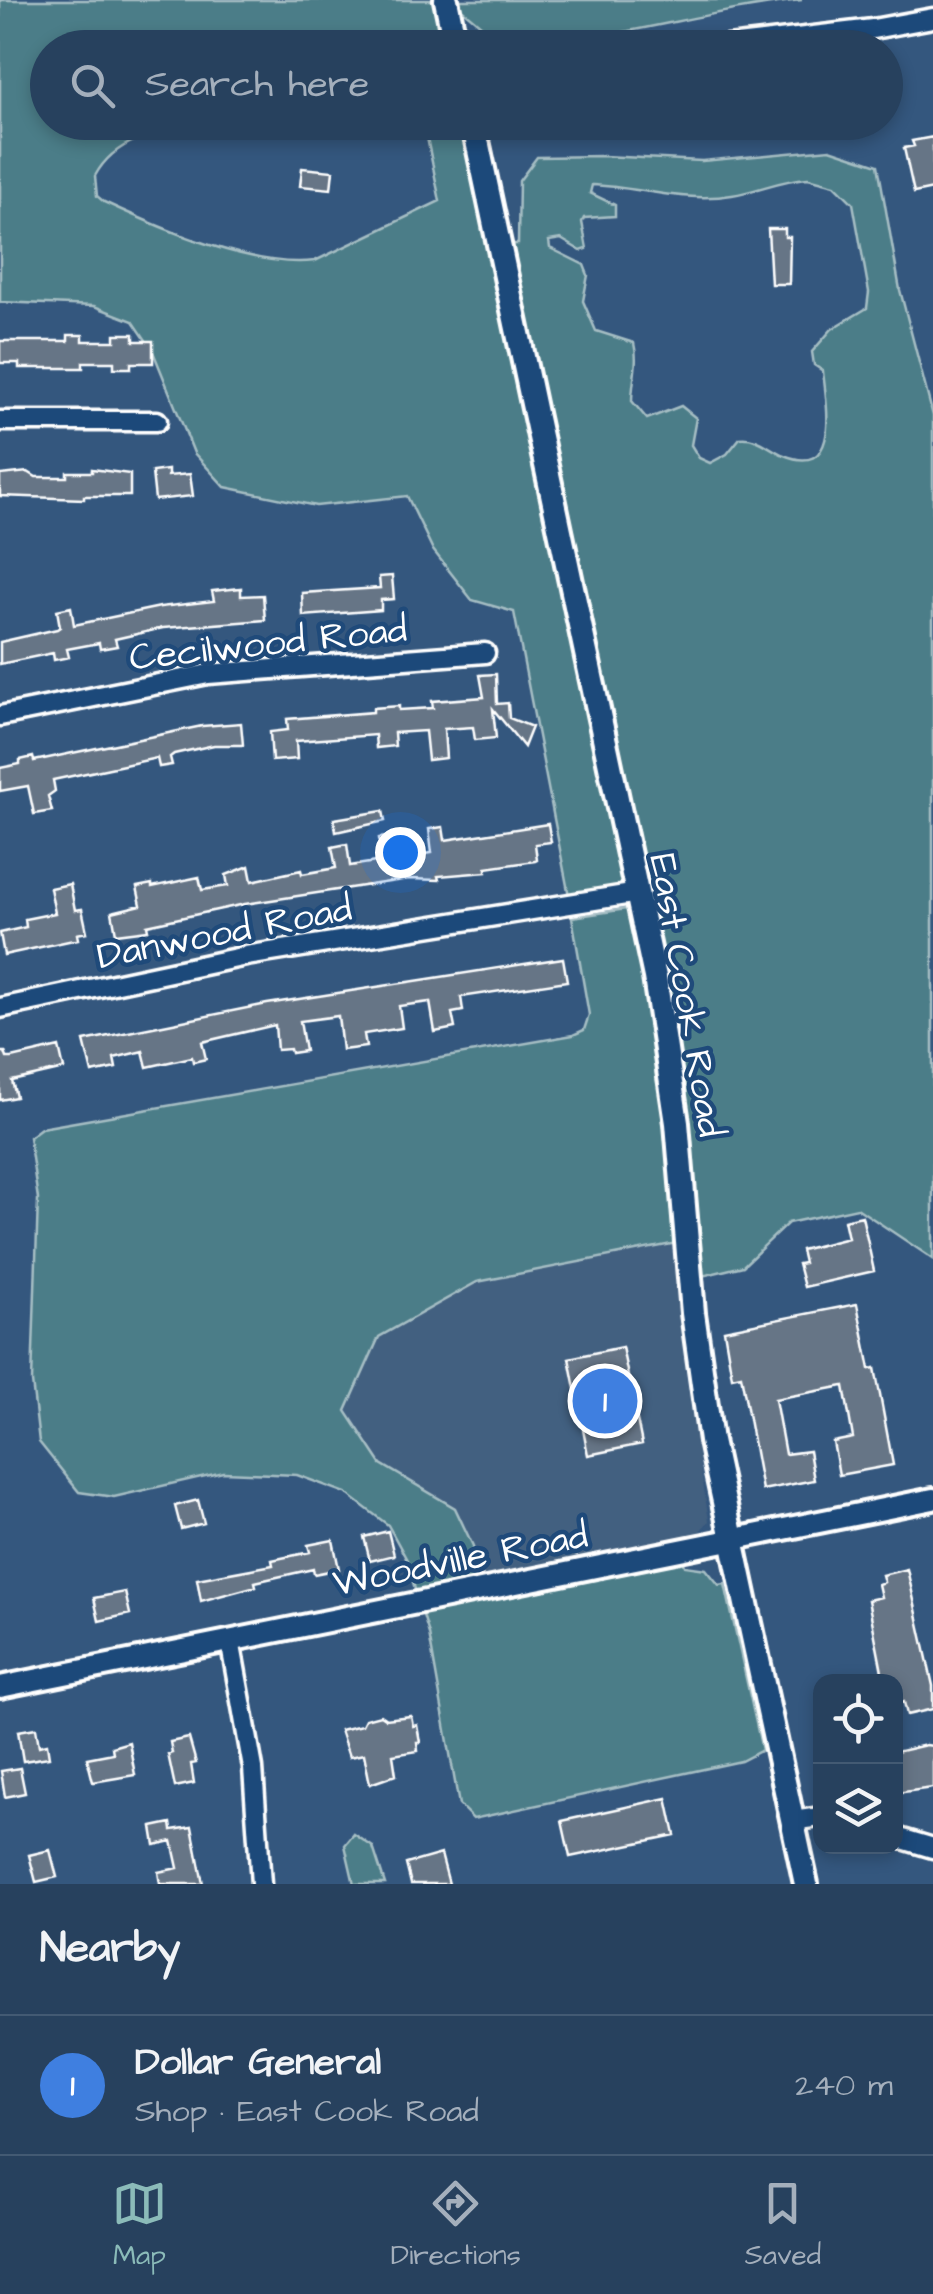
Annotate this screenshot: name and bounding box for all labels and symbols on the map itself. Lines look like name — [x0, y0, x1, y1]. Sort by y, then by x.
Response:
street label: Cecilwood Road — [127, 604, 410, 684]
your location — [375, 827, 426, 878]
street label: East Cook Road — [636, 850, 737, 1141]
street label: Danwood Road — [93, 883, 356, 983]
pin: 1 — [572, 1364, 638, 1438]
street label: Woodville Road — [329, 1510, 592, 1610]

